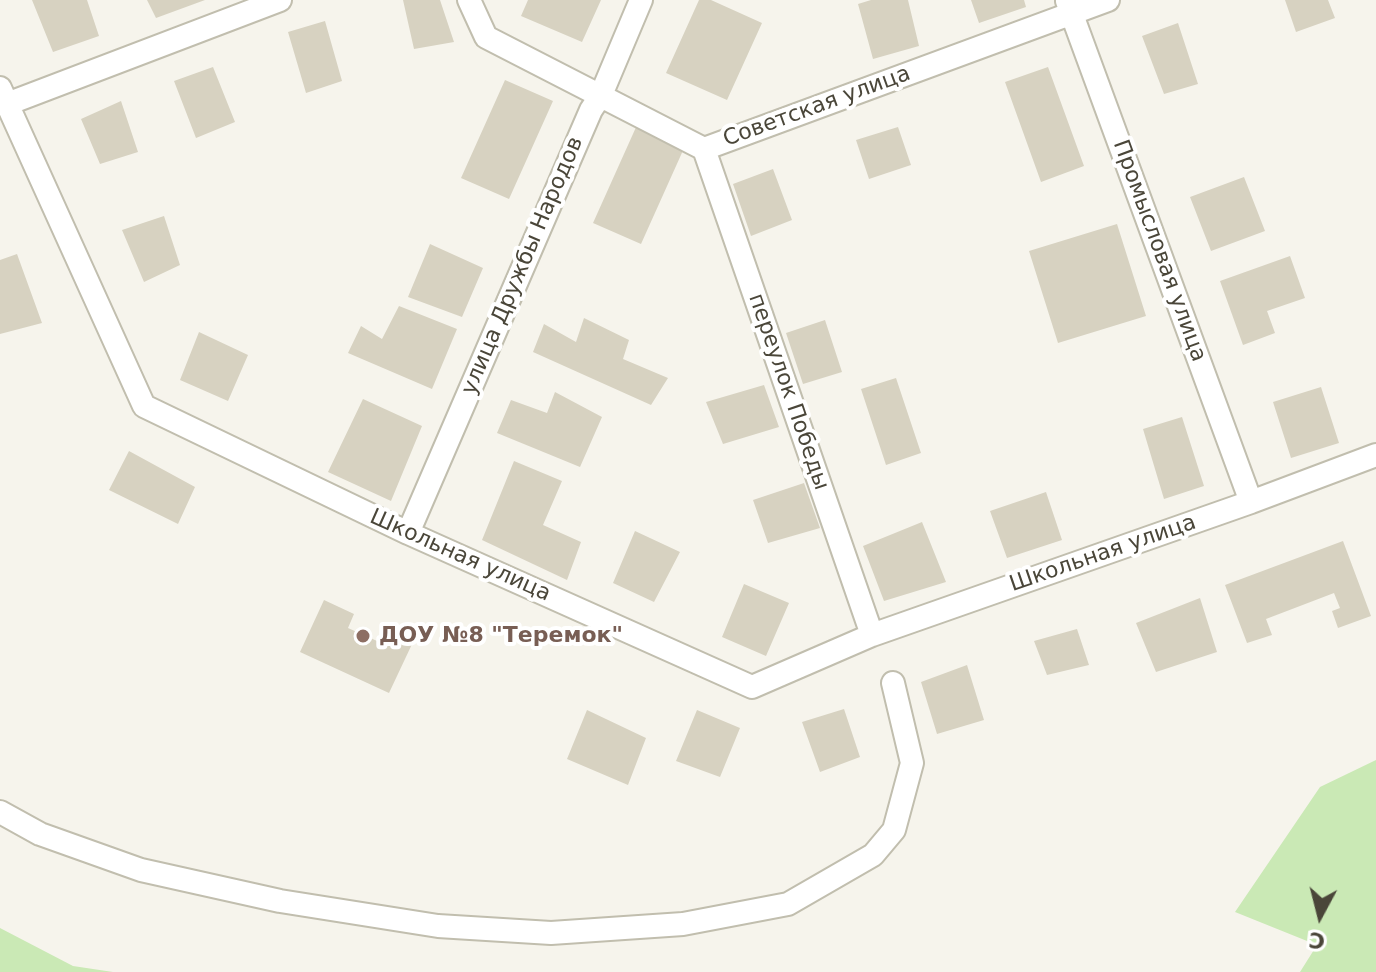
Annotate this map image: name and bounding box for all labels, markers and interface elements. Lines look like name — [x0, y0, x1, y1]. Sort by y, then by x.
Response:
street label: Советская улица — [720, 61, 914, 153]
street label: улица Дружбы Народов — [457, 133, 589, 399]
street label: Промысловая улица — [1107, 137, 1211, 365]
street label: переулок Победы — [742, 290, 834, 494]
street label: Школьная улица — [365, 504, 555, 608]
street label: Школьная улица — [1006, 510, 1200, 598]
place label: ДОУ №8 "Теремок" — [379, 623, 623, 649]
marker: ДОУ №8 "Теремок" — [354, 627, 372, 645]
north arrow — [1280, 876, 1360, 956]
text: С — [1307, 927, 1327, 954]

